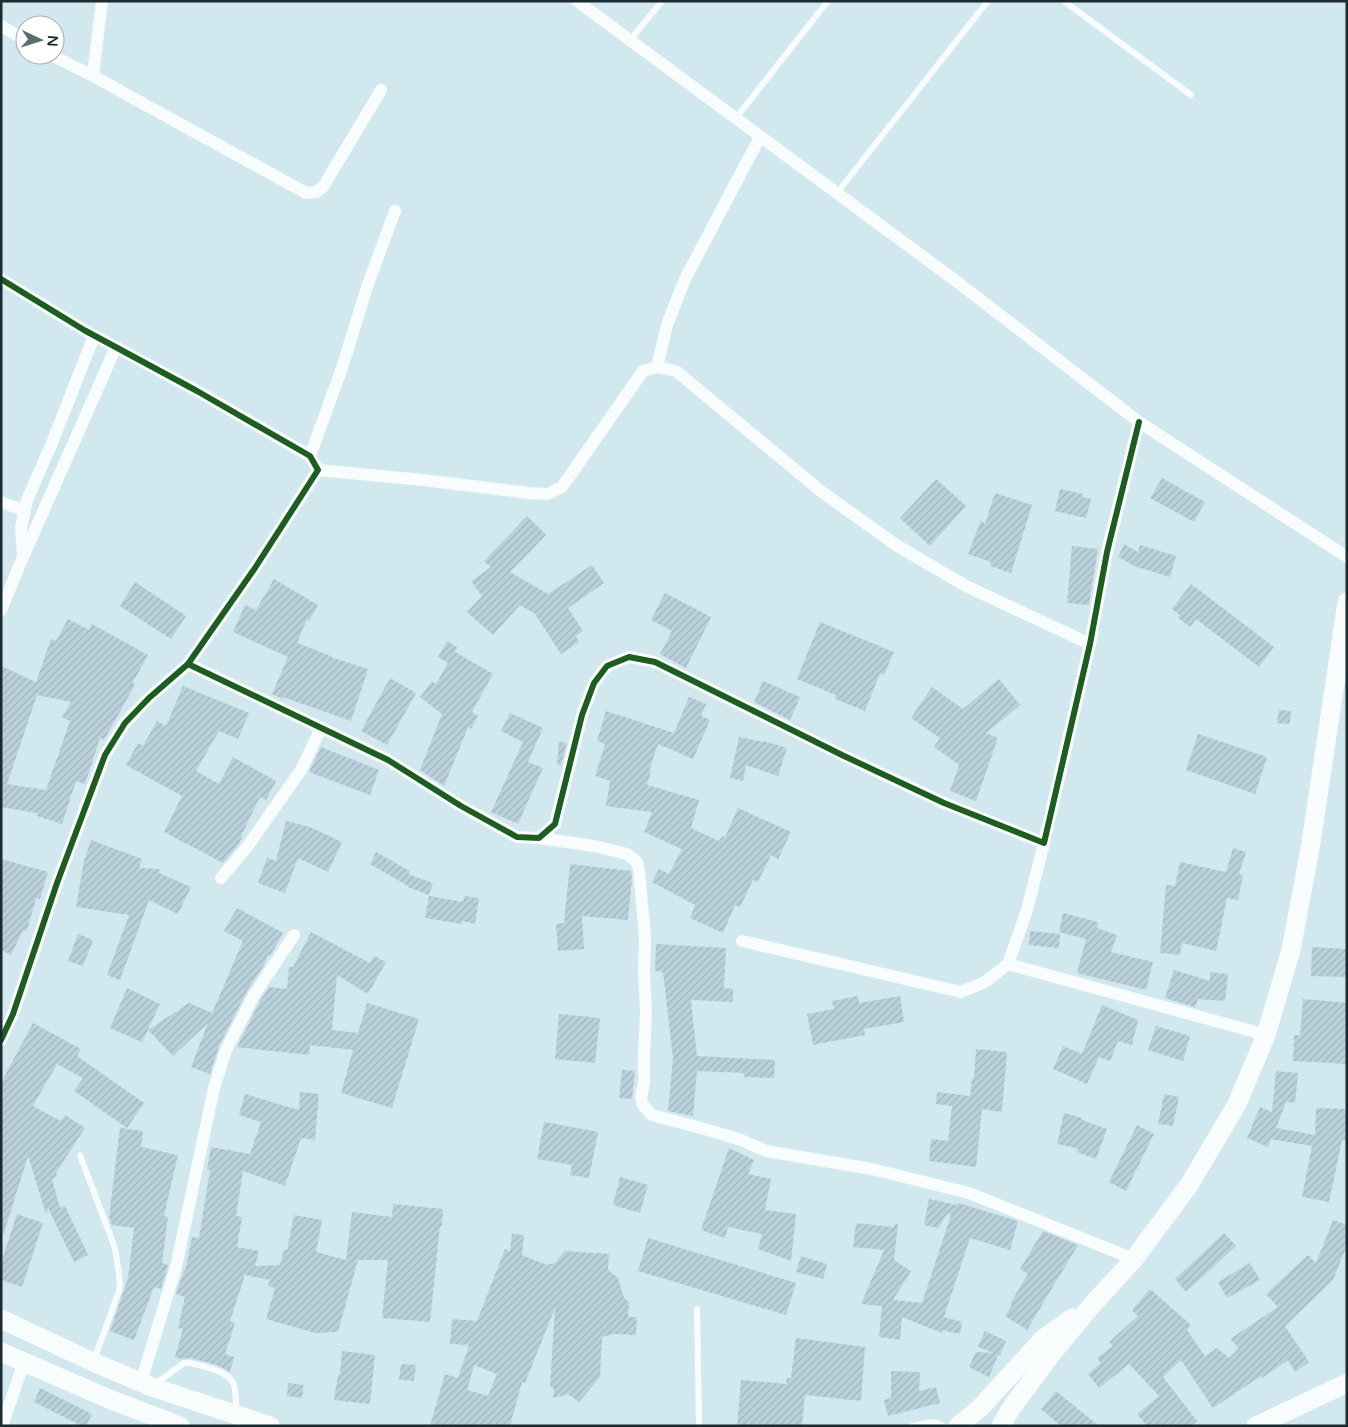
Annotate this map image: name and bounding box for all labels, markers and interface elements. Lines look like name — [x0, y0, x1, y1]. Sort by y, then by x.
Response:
north arrow — [15, 15, 65, 65]
text: N — [44, 35, 61, 47]

